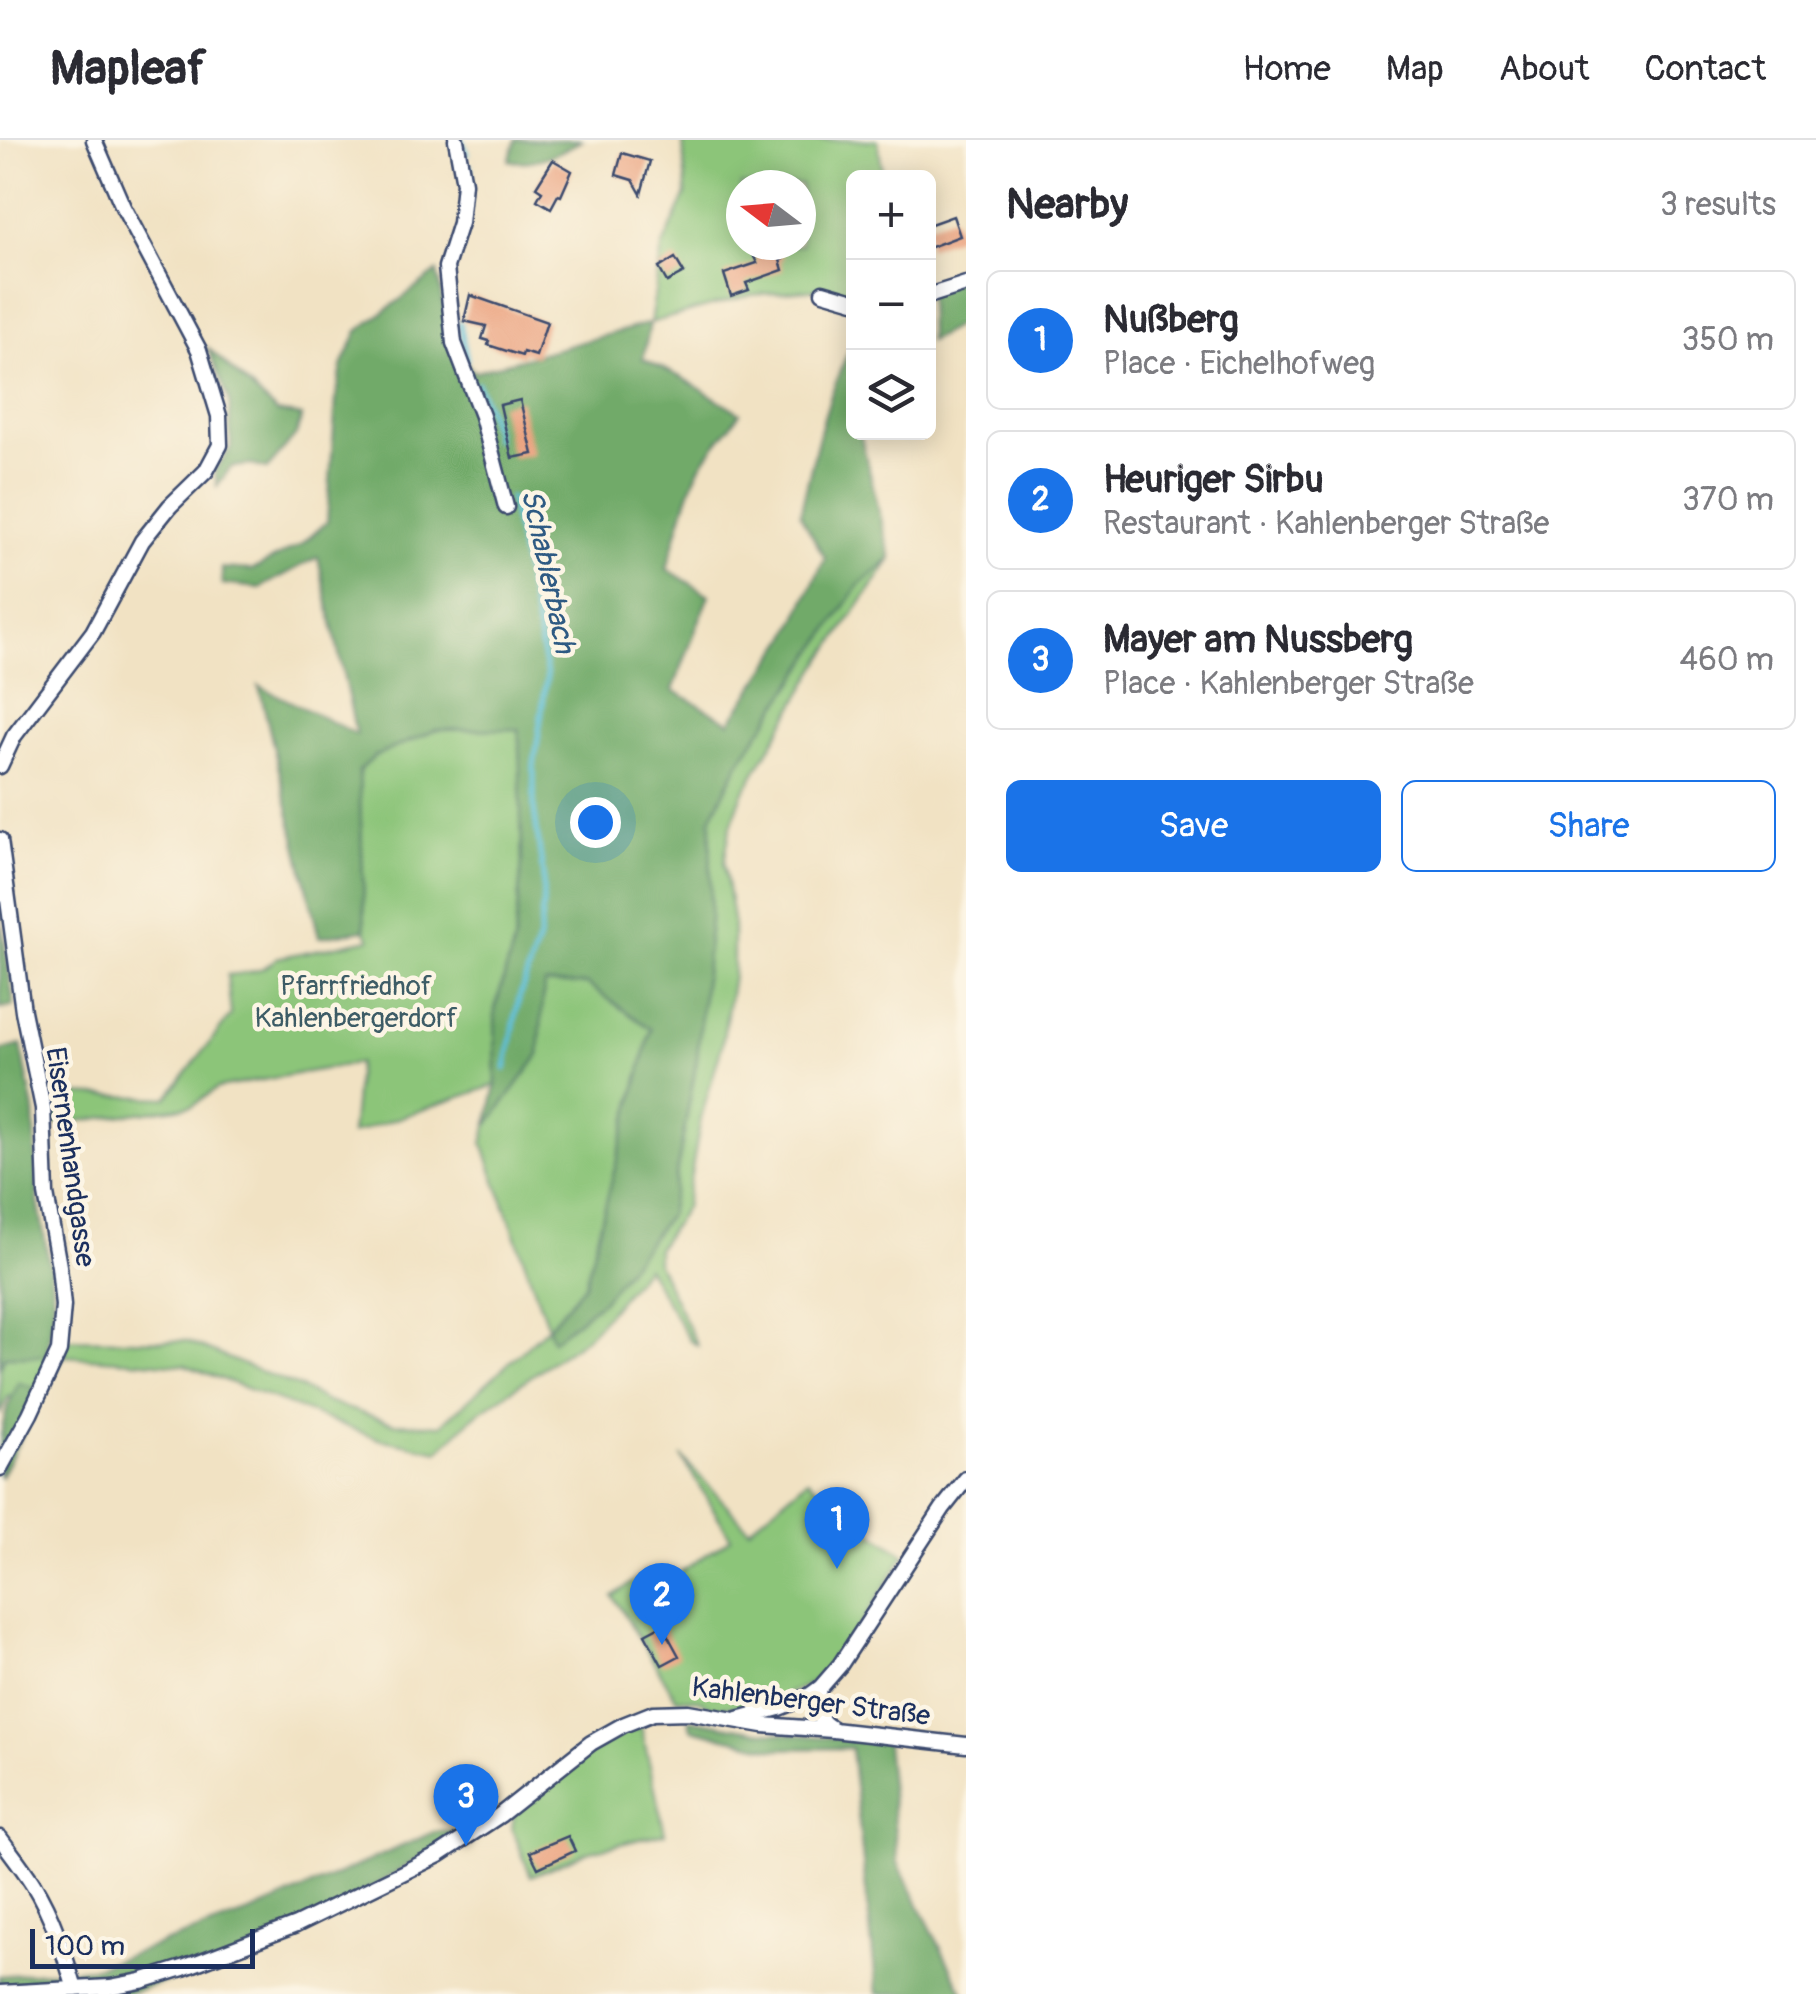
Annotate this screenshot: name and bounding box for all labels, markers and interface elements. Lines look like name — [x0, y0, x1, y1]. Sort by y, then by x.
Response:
text: Mapleaf — [50, 39, 206, 99]
text: Home — [1243, 47, 1331, 91]
text: Map — [1386, 47, 1444, 91]
text: About — [1499, 47, 1589, 91]
text: Contact — [1644, 47, 1766, 91]
north arrow — [726, 170, 816, 260]
map controls — [846, 170, 936, 440]
button: + — [846, 170, 936, 260]
text: Nearby — [1006, 179, 1128, 231]
text: 3 results — [1660, 185, 1776, 225]
button: − — [846, 260, 936, 350]
text: Nußberg — [1103, 296, 1239, 344]
text: 1 — [1034, 320, 1047, 360]
text: 350 m — [1682, 320, 1774, 360]
text: Place · Eichelhofweg — [1103, 344, 1375, 384]
button: layers — [846, 350, 936, 440]
text: Heuriger Sirbu — [1103, 456, 1324, 504]
text: 2 — [1032, 480, 1049, 520]
text: 370 m — [1682, 480, 1774, 520]
water label: Schablerbach — [513, 486, 584, 658]
text: Restaurant · Kahlenberger Straße — [1103, 504, 1549, 544]
text: Mayer am Nussberg — [1103, 616, 1413, 664]
text: 3 — [1032, 640, 1049, 680]
text: 460 m — [1680, 640, 1774, 680]
text: Place · Kahlenberger Straße — [1103, 664, 1474, 704]
button: Save — [1006, 780, 1381, 872]
button: Share — [1401, 780, 1776, 872]
your location — [570, 797, 621, 848]
park label: Pfarrfriedhof Kahlenbergerdorf — [254, 969, 458, 1036]
street label: Eisernenhandgasse — [37, 1045, 103, 1269]
pin: 1 — [804, 1486, 870, 1569]
pin: 2 — [630, 1562, 694, 1645]
street label: Kahlenberger Straße — [690, 1670, 932, 1734]
pin: 3 — [434, 1764, 498, 1846]
scale bar — [30, 1924, 255, 1968]
text: 100 m — [45, 1929, 125, 1964]

